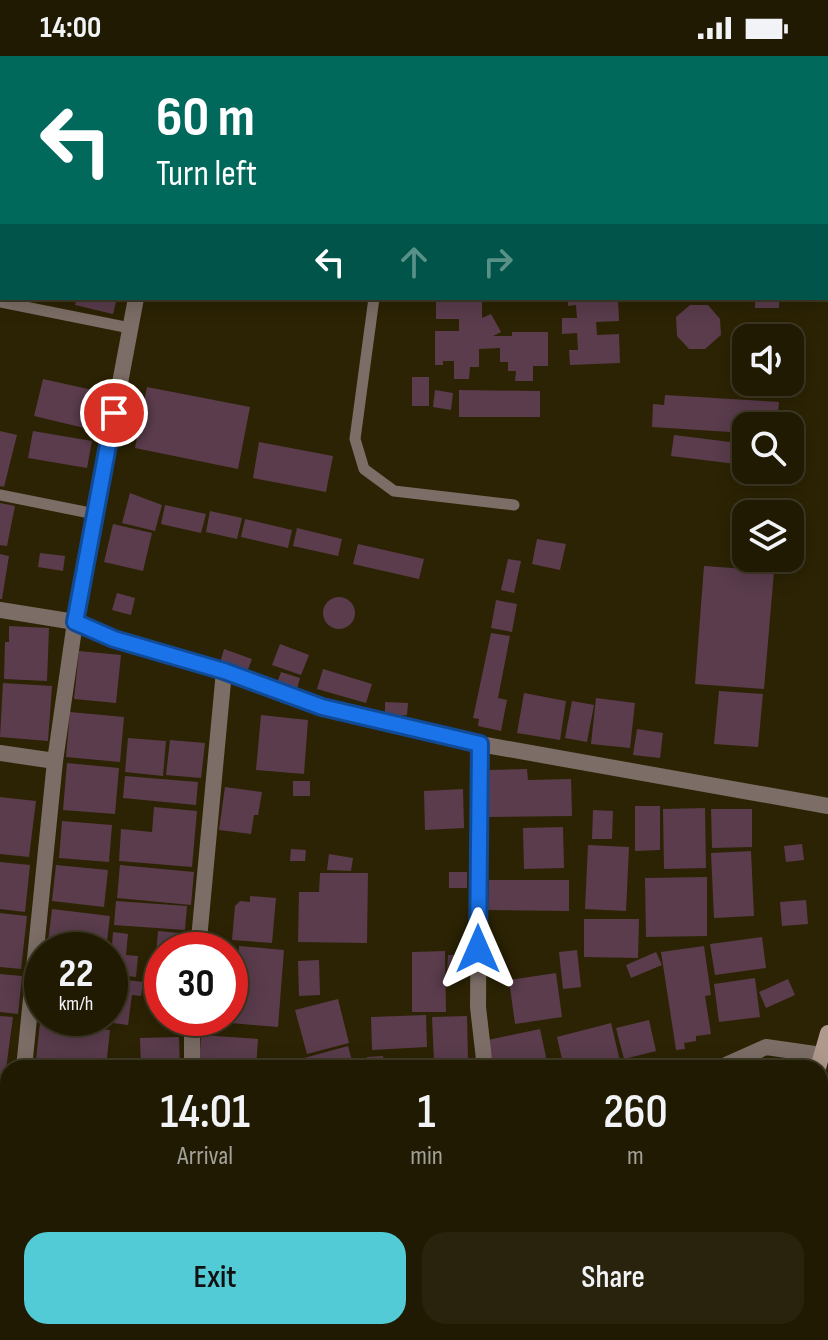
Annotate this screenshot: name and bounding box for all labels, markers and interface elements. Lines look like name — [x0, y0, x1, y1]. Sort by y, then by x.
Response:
text: 14:00 — [40, 10, 101, 46]
text: 60 m — [156, 85, 255, 152]
icon: left — [24, 88, 128, 192]
text: Turn left — [156, 153, 257, 196]
icon: left — [308, 240, 352, 284]
icon: ahead — [392, 240, 436, 284]
icon: right — [476, 240, 520, 284]
map controls — [732, 324, 804, 572]
button: sound — [732, 324, 804, 396]
pin — [80, 379, 148, 447]
icon: arrive — [92, 391, 136, 435]
button: search — [732, 412, 804, 484]
button: layers — [732, 500, 804, 572]
position arrow — [436, 907, 520, 991]
speed limit sign: 30 — [144, 932, 248, 1036]
text: 22 — [58, 950, 94, 998]
text: km/h — [59, 992, 93, 1016]
text: 14:01 — [160, 1084, 250, 1141]
text: 1 — [418, 1084, 436, 1141]
text: 260 — [603, 1084, 668, 1141]
text: Arrival — [177, 1141, 233, 1172]
text: min — [410, 1141, 443, 1172]
text: m — [627, 1141, 644, 1172]
button: Exit — [24, 1232, 406, 1324]
button: Share — [422, 1232, 804, 1324]

